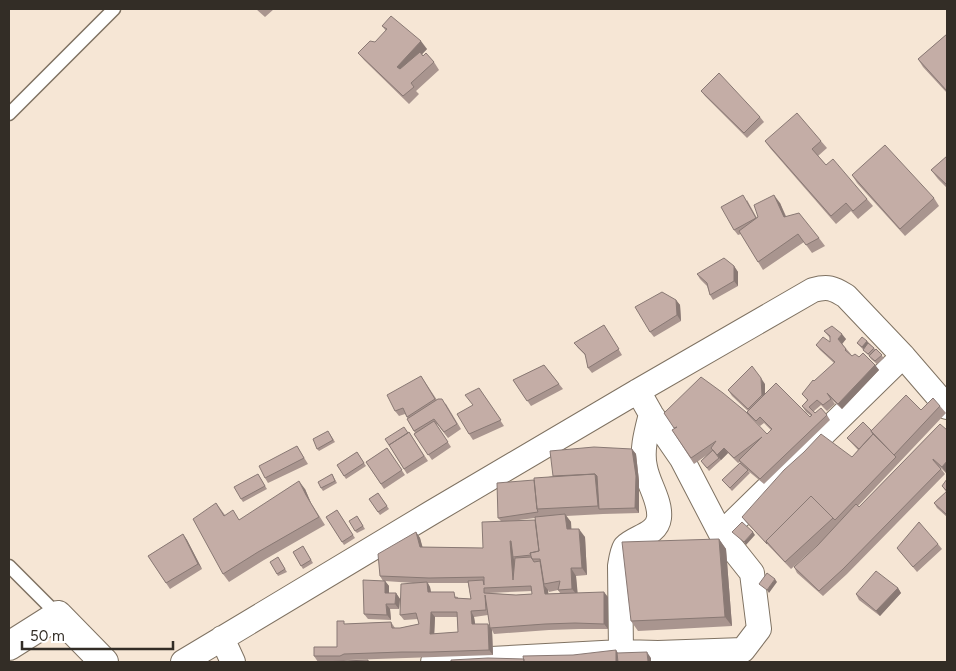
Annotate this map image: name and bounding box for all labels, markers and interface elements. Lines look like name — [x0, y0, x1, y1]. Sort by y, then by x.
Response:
scale bar — [22, 618, 174, 650]
text: 50 m — [30, 627, 65, 645]

